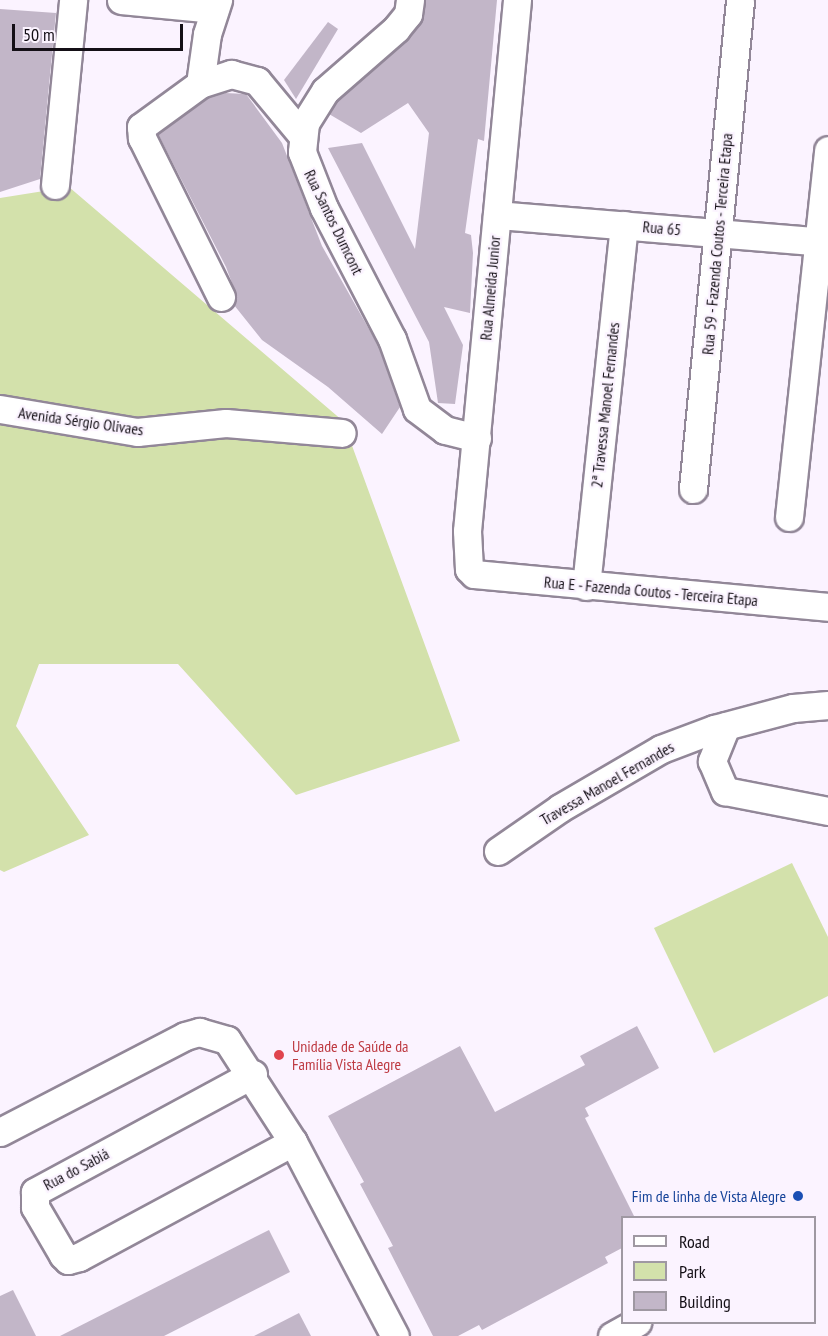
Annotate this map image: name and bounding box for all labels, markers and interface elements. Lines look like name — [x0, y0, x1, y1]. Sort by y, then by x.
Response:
scale bar — [15, 12, 186, 50]
text: 50 m — [23, 23, 55, 46]
street label: Rua 59 - Fazenda Coutos - Terceira Etapa — [698, 131, 736, 357]
street label: Rua Santos Dumcont — [300, 166, 368, 278]
street label: Rua 65 — [642, 217, 682, 239]
street label: Rua Almeida Junior — [476, 235, 504, 341]
street label: 2ª Travessa Manoel Fernandes — [587, 321, 623, 489]
street label: Avenida Sérgio Olivaes — [17, 403, 145, 439]
street label: Rua E - Fazenda Coutos - Terceira Etapa — [542, 572, 760, 610]
street label: Travessa Manoel Fernandes — [537, 737, 677, 829]
place label: Unidade de Saúde da Família Vista Alegre — [292, 1036, 408, 1074]
marker: Unidade de Saúde da Família Vista Alegre — [270, 1046, 288, 1064]
street label: Rua do Sabiá — [40, 1144, 112, 1194]
place label: Fim de linha de Vista Alegre — [631, 1186, 786, 1206]
marker: Fim de linha de Vista Alegre — [791, 1189, 805, 1203]
legend — [621, 1216, 816, 1324]
text: Road — [679, 1230, 710, 1253]
text: Park — [679, 1260, 706, 1283]
text: Building — [679, 1290, 731, 1313]

